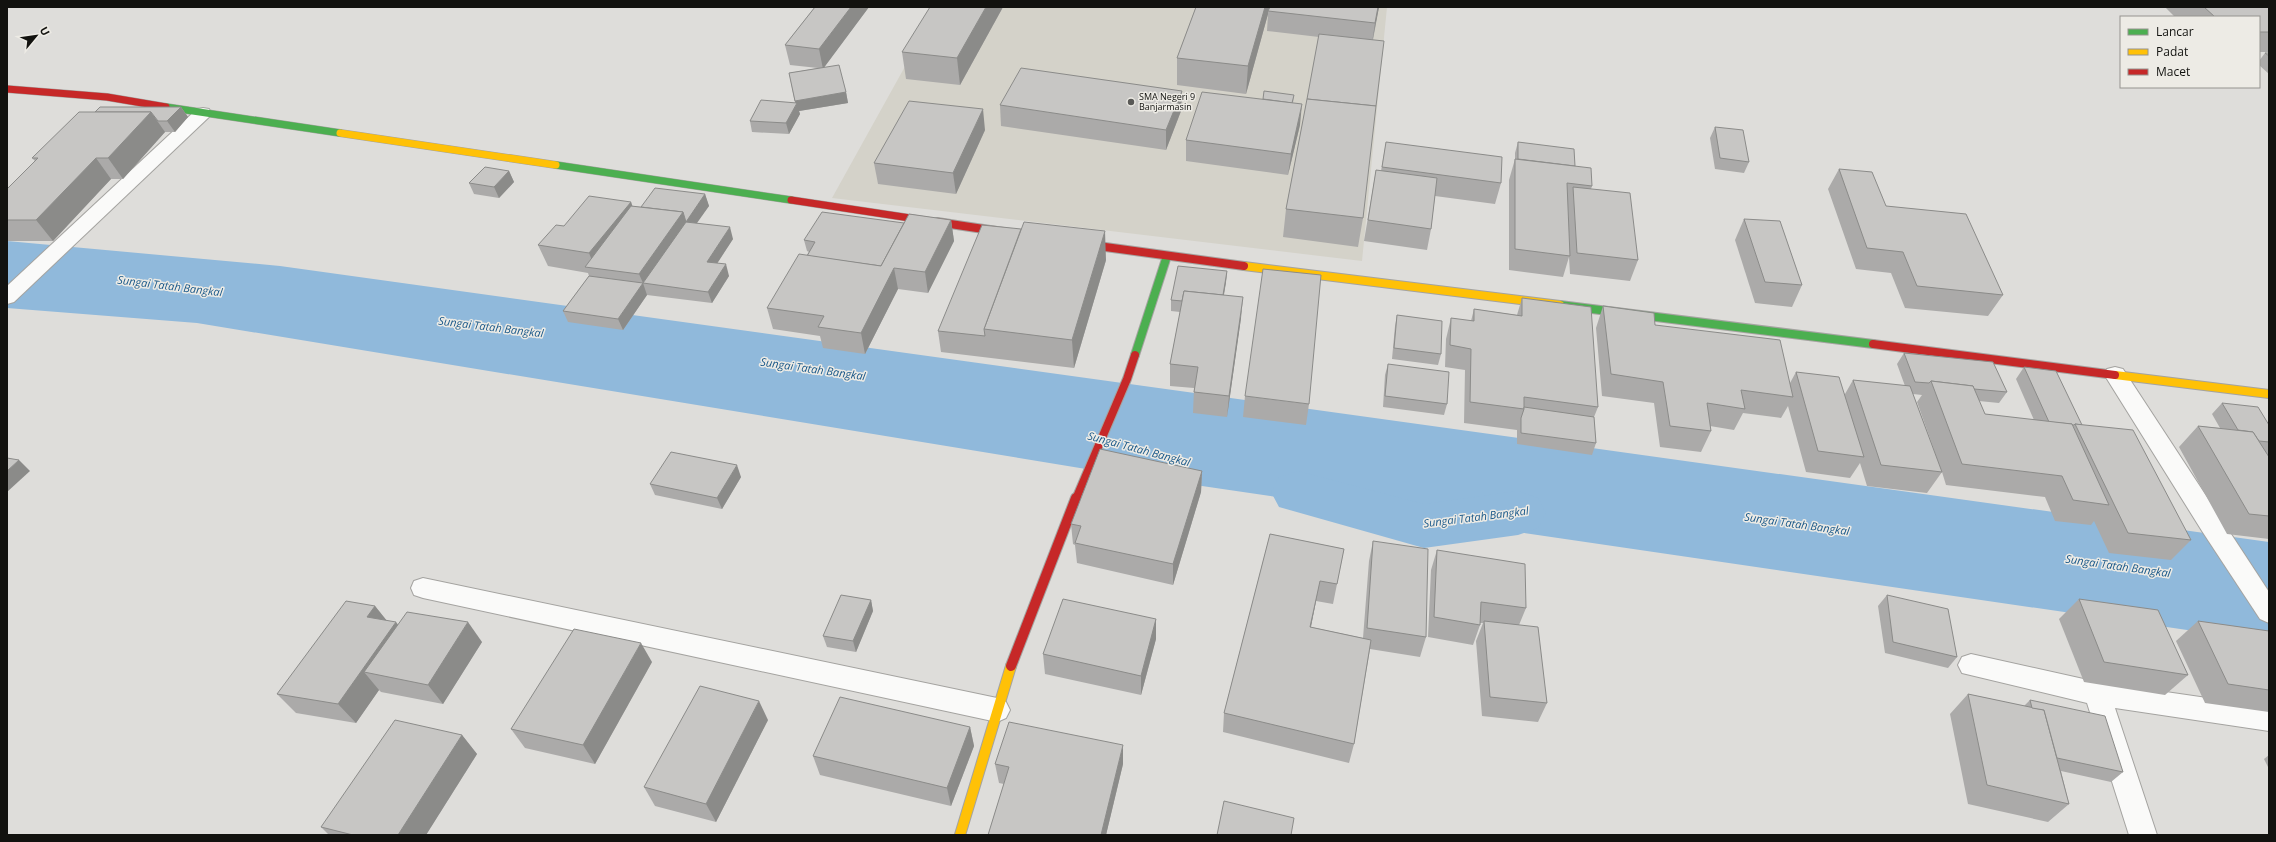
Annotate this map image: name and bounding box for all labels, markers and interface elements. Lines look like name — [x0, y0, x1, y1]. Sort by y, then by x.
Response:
north arrow — [16, 16, 56, 56]
legend — [2120, 16, 2260, 88]
text: Lancar — [2156, 23, 2194, 40]
text: U — [37, 24, 54, 38]
text: Padat — [2156, 43, 2188, 60]
text: Macet — [2156, 63, 2190, 80]
place label: SMA Negeri 9 Banjarmasin — [1139, 90, 1195, 113]
marker: SMA Negeri 9 Banjarmasin — [1126, 97, 1136, 107]
water label: Sungai Tatah Bangkal — [117, 272, 224, 299]
water label: Sungai Tatah Bangkal — [438, 313, 545, 340]
water label: Sungai Tatah Bangkal — [760, 354, 867, 383]
water label: Sungai Tatah Bangkal — [1086, 428, 1192, 470]
water label: Sungai Tatah Bangkal — [1423, 503, 1530, 530]
water label: Sungai Tatah Bangkal — [1744, 509, 1851, 538]
water label: Sungai Tatah Bangkal — [2065, 551, 2172, 580]

